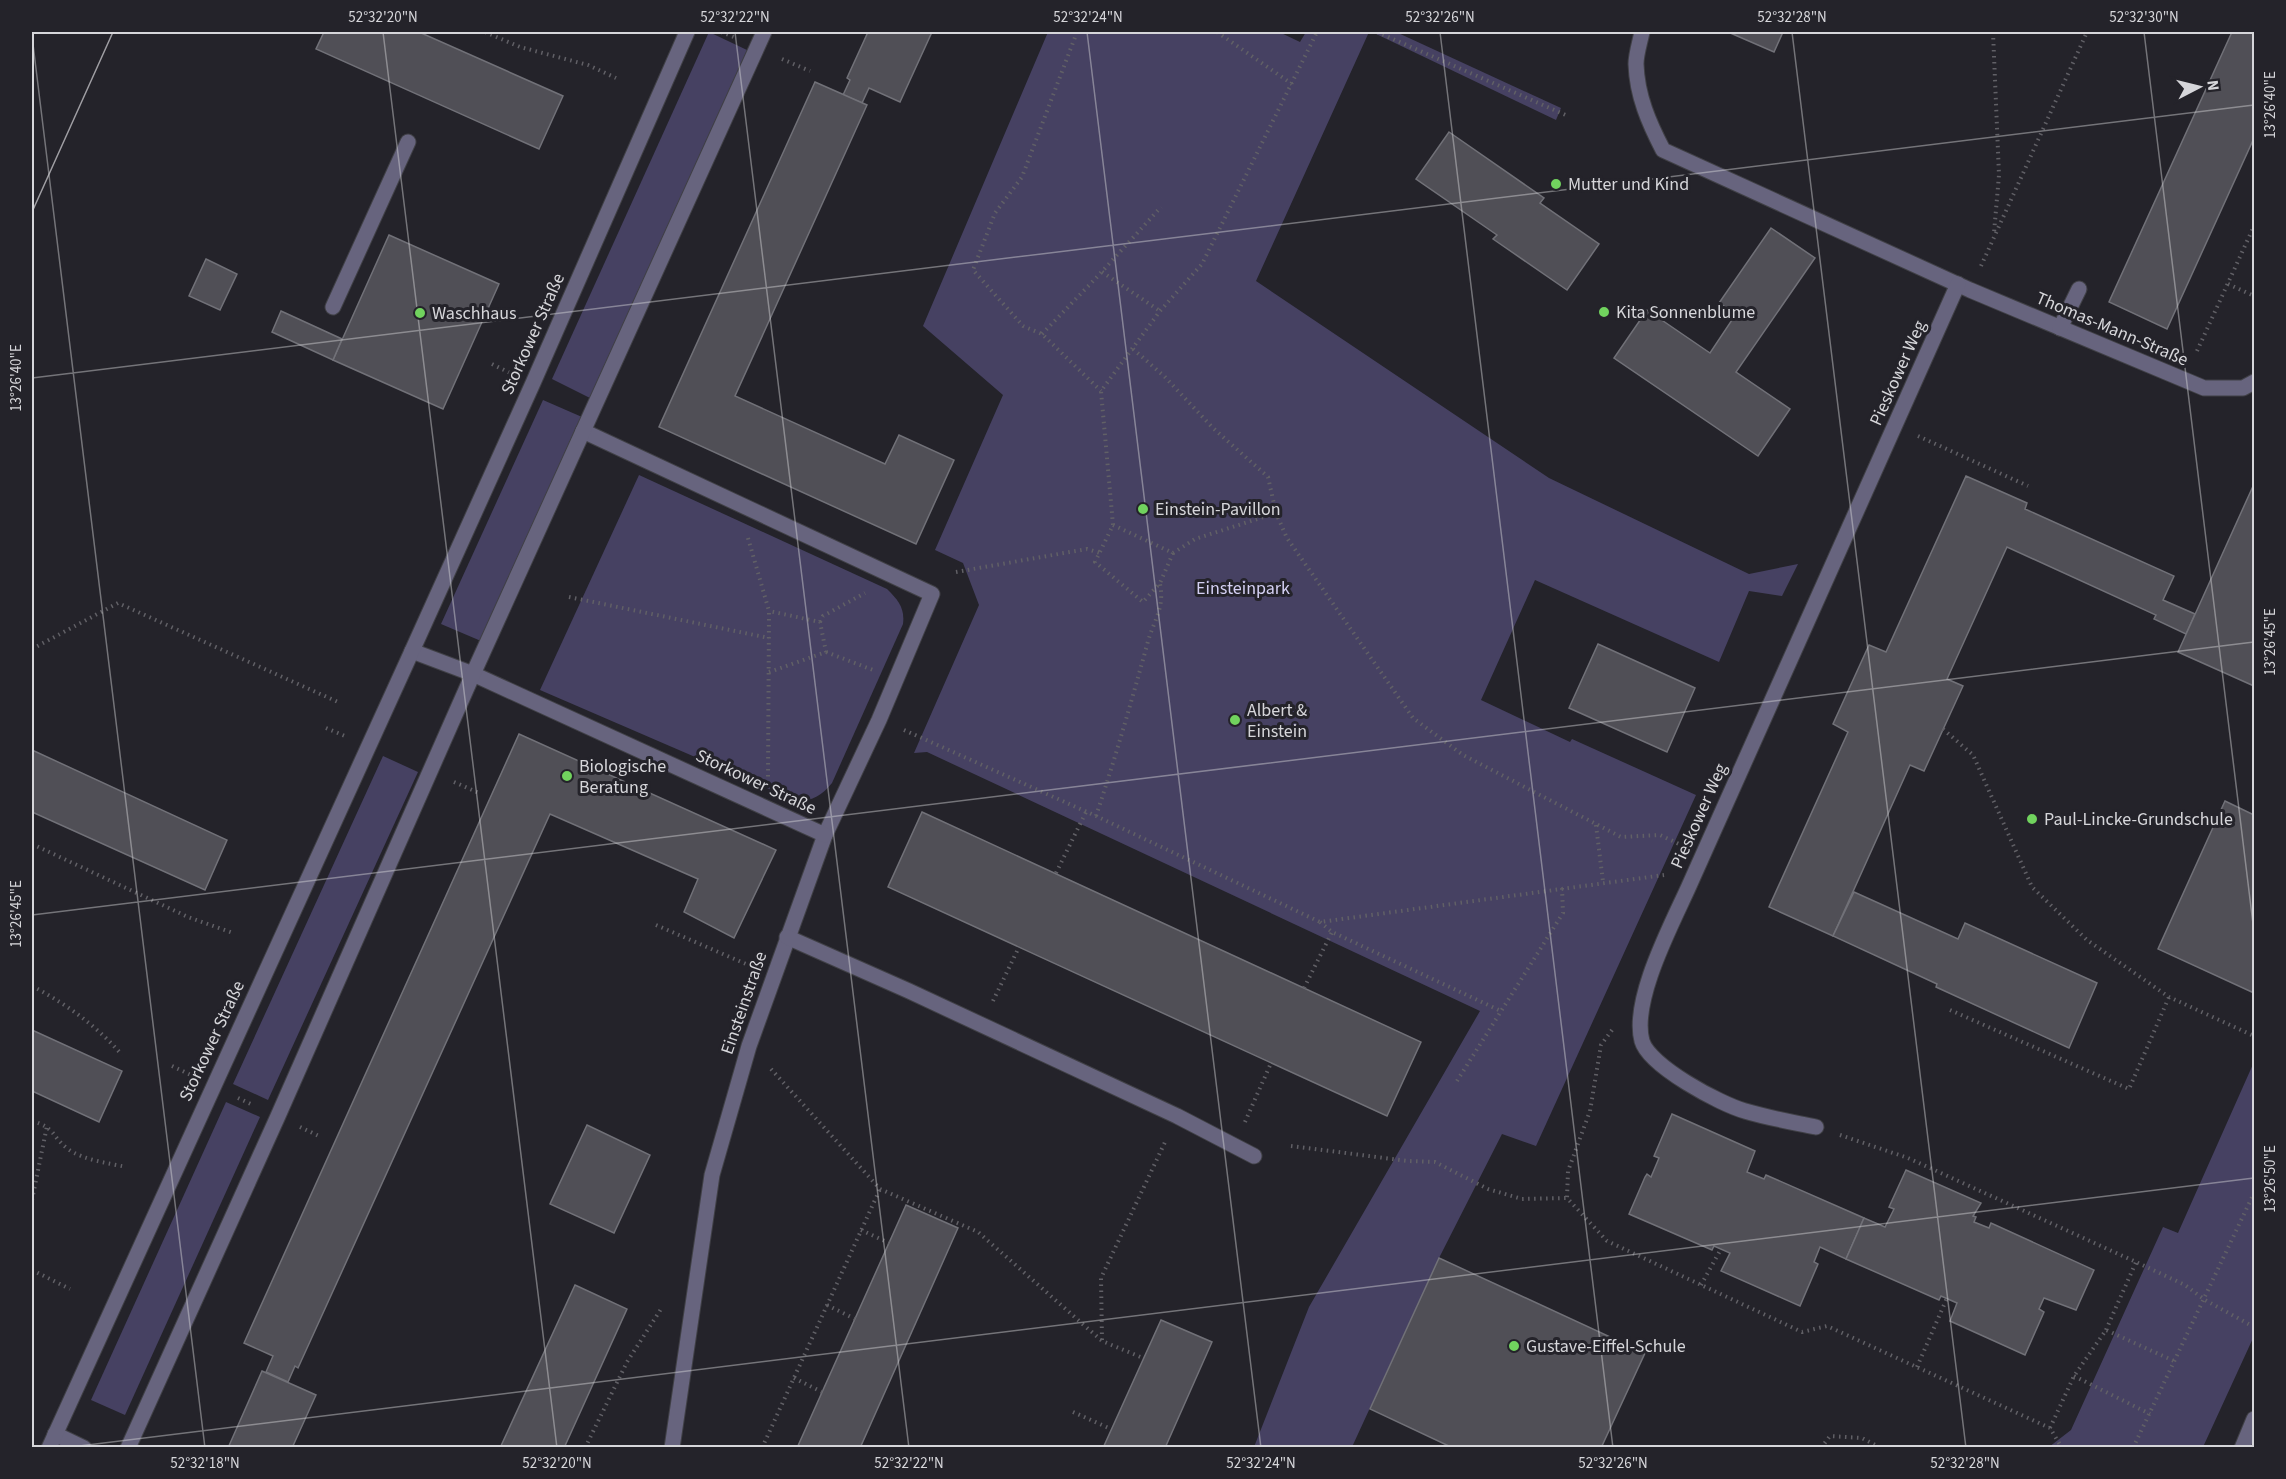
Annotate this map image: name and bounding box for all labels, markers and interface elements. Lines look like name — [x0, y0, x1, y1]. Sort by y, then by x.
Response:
text: 52°32'20"N — [348, 7, 418, 28]
text: 52°32'22"N — [700, 7, 770, 28]
text: 52°32'24"N — [1053, 7, 1123, 28]
text: 52°32'26"N — [1405, 7, 1475, 28]
text: 52°32'28"N — [1757, 7, 1827, 28]
text: 52°32'30"N — [2109, 7, 2179, 28]
north arrow — [2169, 57, 2229, 117]
text: 13°26'40"E — [2260, 71, 2281, 139]
text: N — [2201, 79, 2224, 92]
place label: Mutter und Kind — [1568, 172, 1689, 197]
marker: Mutter und Kind — [1549, 177, 1563, 191]
street label: Storkower Straße — [495, 269, 571, 399]
street label: Thomas-Mann-Straße — [2032, 286, 2192, 372]
place label: Kita Sonnenblume — [1616, 300, 1755, 325]
place label: Waschhaus — [432, 301, 517, 326]
marker: Kita Sonnenblume — [1597, 305, 1611, 319]
marker: Waschhaus — [413, 306, 427, 320]
street label: Pieskower Weg — [1864, 316, 1932, 430]
text: 13°26'40"E — [6, 344, 27, 412]
place label: Einstein-Pavillon — [1155, 497, 1281, 522]
marker: Einstein-Pavillon — [1136, 502, 1150, 516]
park label: Einsteinpark — [1196, 576, 1290, 601]
text: 13°26'45"E — [2260, 608, 2281, 676]
place label: Albert & Einstein — [1247, 698, 1307, 744]
marker: Albert & Einstein — [1228, 713, 1242, 727]
street label: Storkower Straße — [692, 743, 820, 821]
place label: Biologische Beratung — [579, 754, 666, 800]
street label: Pieskower Weg — [1665, 759, 1733, 873]
marker: Biologische Beratung — [560, 769, 574, 783]
place label: Paul-Lincke-Grundschule — [2044, 807, 2233, 832]
marker: Paul-Lincke-Grundschule — [2025, 812, 2039, 826]
text: 13°26'45"E — [6, 880, 27, 948]
street label: Einsteinstraße — [715, 948, 773, 1058]
street label: Storkower Straße — [173, 977, 251, 1105]
text: 13°26'50"E — [2260, 1145, 2281, 1213]
place label: Gustave-Eiffel-Schule — [1526, 1334, 1686, 1359]
marker: Gustave-Eiffel-Schule — [1507, 1339, 1521, 1353]
text: 52°32'18"N — [170, 1453, 240, 1474]
text: 52°32'20"N — [522, 1453, 592, 1474]
text: 52°32'22"N — [874, 1453, 944, 1474]
text: 52°32'24"N — [1226, 1453, 1296, 1474]
text: 52°32'26"N — [1578, 1453, 1648, 1474]
text: 52°32'28"N — [1930, 1453, 2000, 1474]

